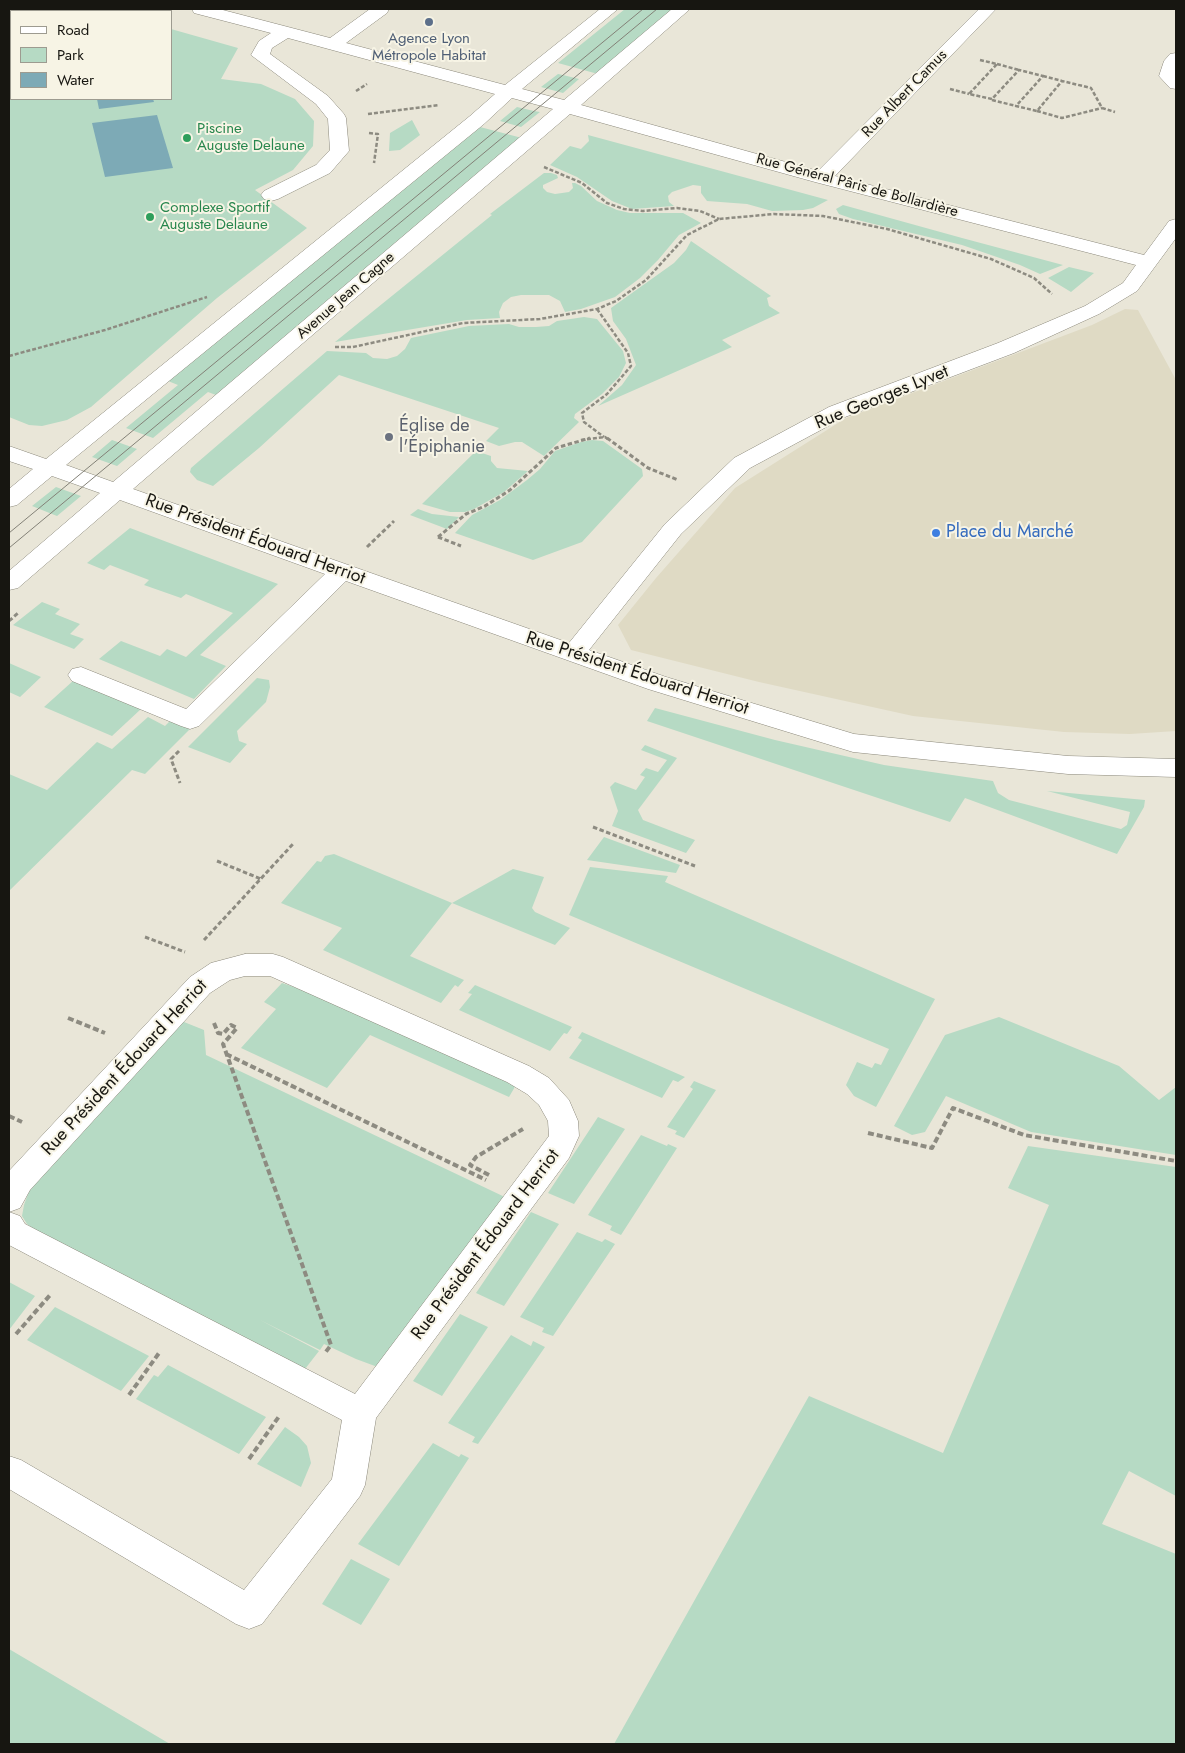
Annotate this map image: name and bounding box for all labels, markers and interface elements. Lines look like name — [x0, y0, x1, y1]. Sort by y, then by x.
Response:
legend — [10, 10, 172, 100]
marker: Agence Lyon Métropole Habitat — [423, 16, 435, 28]
text: Road — [57, 19, 89, 41]
place label: Agence Lyon Métropole Habitat — [372, 30, 486, 65]
text: Park — [57, 44, 84, 66]
street label: Rue Albert Camus — [859, 47, 951, 141]
text: Water — [57, 69, 94, 91]
place label: Piscine Auguste Delaune — [197, 120, 305, 155]
marker: Piscine Auguste Delaune — [181, 132, 193, 144]
street label: Rue Général Pâris de Bollardière — [754, 150, 960, 222]
place label: Complexe Sportif Auguste Delaune — [160, 199, 270, 234]
marker: Complexe Sportif Auguste Delaune — [144, 211, 156, 223]
street label: Avenue Jean Cagne — [293, 249, 399, 343]
street label: Rue Georges Lyvet — [812, 361, 952, 435]
place label: Église de l'Épiphanie — [399, 416, 485, 458]
marker: Église de l'Épiphanie — [383, 431, 395, 443]
street label: Rue Président Édouard Herriot — [142, 490, 368, 590]
place label: Place du Marché — [946, 522, 1074, 544]
marker: Place du Marché — [930, 527, 942, 539]
street label: Rue Président Édouard Herriot — [523, 628, 751, 720]
street label: Rue Président Édouard Herriot — [38, 976, 212, 1160]
street label: Rue Président Édouard Herriot — [407, 1146, 565, 1344]

